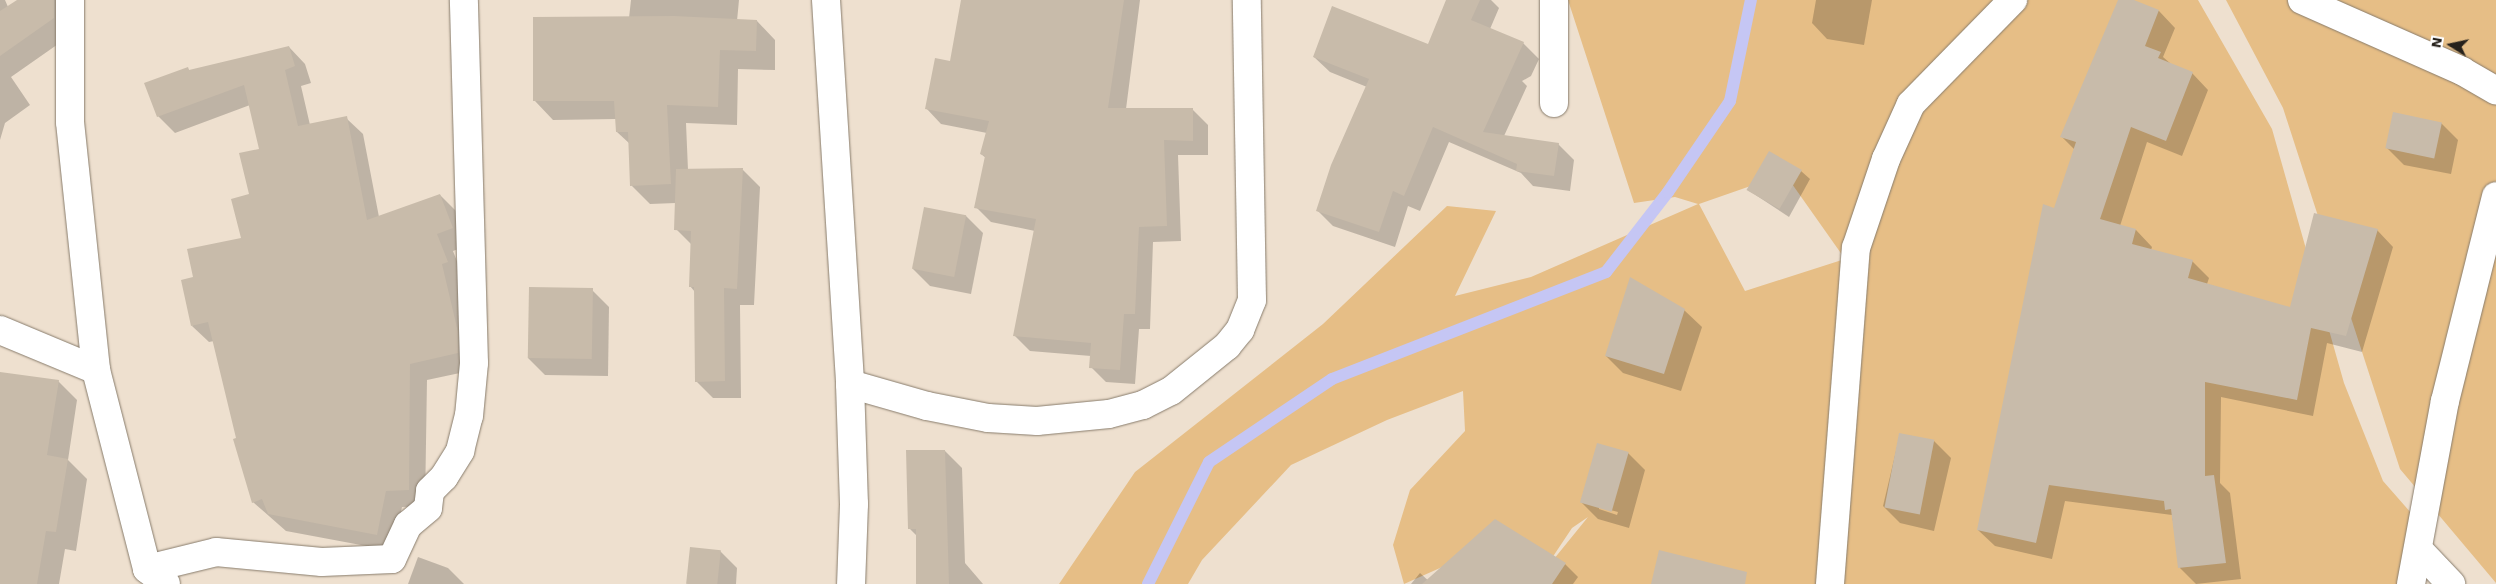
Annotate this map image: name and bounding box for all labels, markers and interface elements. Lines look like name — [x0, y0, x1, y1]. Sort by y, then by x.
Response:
north arrow — [2426, 20, 2476, 70]
text: N — [2427, 36, 2445, 49]

